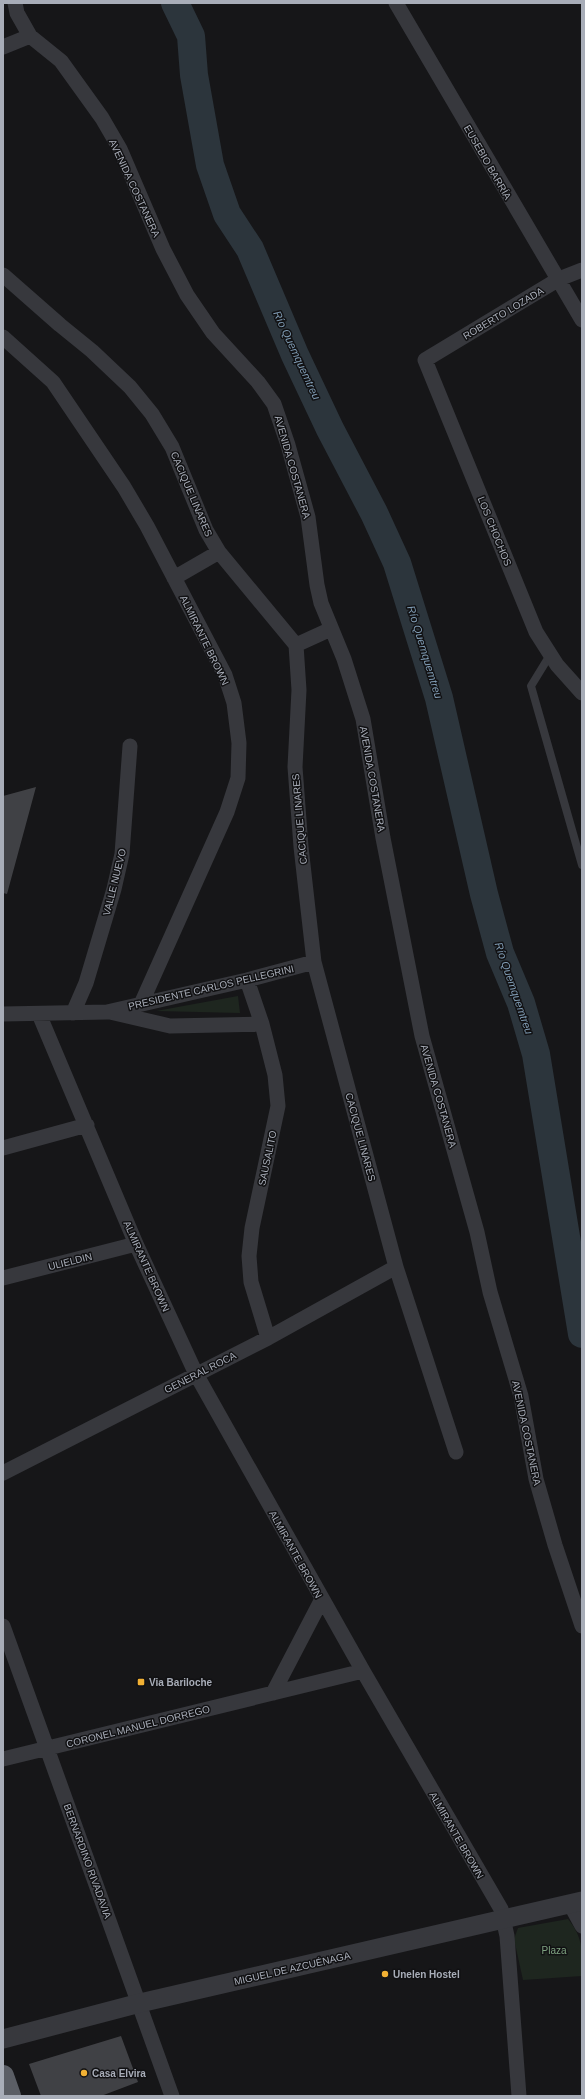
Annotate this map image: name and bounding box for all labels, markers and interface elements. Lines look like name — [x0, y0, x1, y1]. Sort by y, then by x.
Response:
street label: EUSEBIO BARRÍA — [462, 122, 514, 202]
street label: AVENIDA COSTANERA — [107, 137, 162, 239]
street label: ROBERTO LOZADA — [461, 285, 546, 342]
water label: Río Quemquemtreu — [271, 309, 323, 401]
street label: AVENIDA COSTANERA — [273, 414, 313, 520]
street label: CACIQUE LINARES — [169, 450, 215, 539]
street label: LOS CHOCHOS — [476, 495, 514, 568]
street label: ALMIRANTE BROWN — [178, 594, 231, 687]
water label: Río Quemquemtreu — [405, 604, 445, 700]
street label: AVENIDA COSTANERA — [358, 726, 387, 833]
street label: CACIQUE LINARES — [290, 773, 309, 865]
street label: VALLE NUEVO — [101, 847, 128, 917]
water label: Río Quemquemtreu — [493, 940, 535, 1036]
street label: PRESIDENTE CARLOS PELLEGRINI — [127, 963, 295, 1012]
street label: AVENIDA COSTANERA — [419, 1043, 459, 1149]
street label: CACIQUE LINARES — [343, 1092, 378, 1183]
street label: SAUSALITO — [256, 1129, 279, 1187]
street label: ALMIRANTE BROWN — [122, 1219, 172, 1313]
street label: ULIELDIN — [47, 1251, 93, 1272]
street label: GENERAL ROCA — [162, 1349, 238, 1395]
street label: AVENIDA COSTANERA — [510, 1380, 543, 1487]
street label: ALMIRANTE BROWN — [267, 1509, 324, 1600]
marker: Via Bariloche — [136, 1677, 146, 1687]
place label: Via Bariloche — [149, 1677, 213, 1688]
street label: CORONEL MANUEL DORREGO — [65, 1703, 211, 1750]
street label: ALMIRANTE BROWN — [427, 1790, 486, 1881]
street label: BERNARDINO RIVADAVIA — [62, 1802, 114, 1920]
park label: Plaza — [541, 1945, 567, 1956]
street label: MIGUEL DE AZCUÉNAGA — [233, 1949, 352, 1987]
marker: Unelen Hostel — [380, 1969, 390, 1979]
place label: Unelen Hostel — [393, 1969, 460, 1980]
marker: Casa Elvira — [79, 2068, 89, 2078]
place label: Casa Elvira — [92, 2068, 146, 2079]

